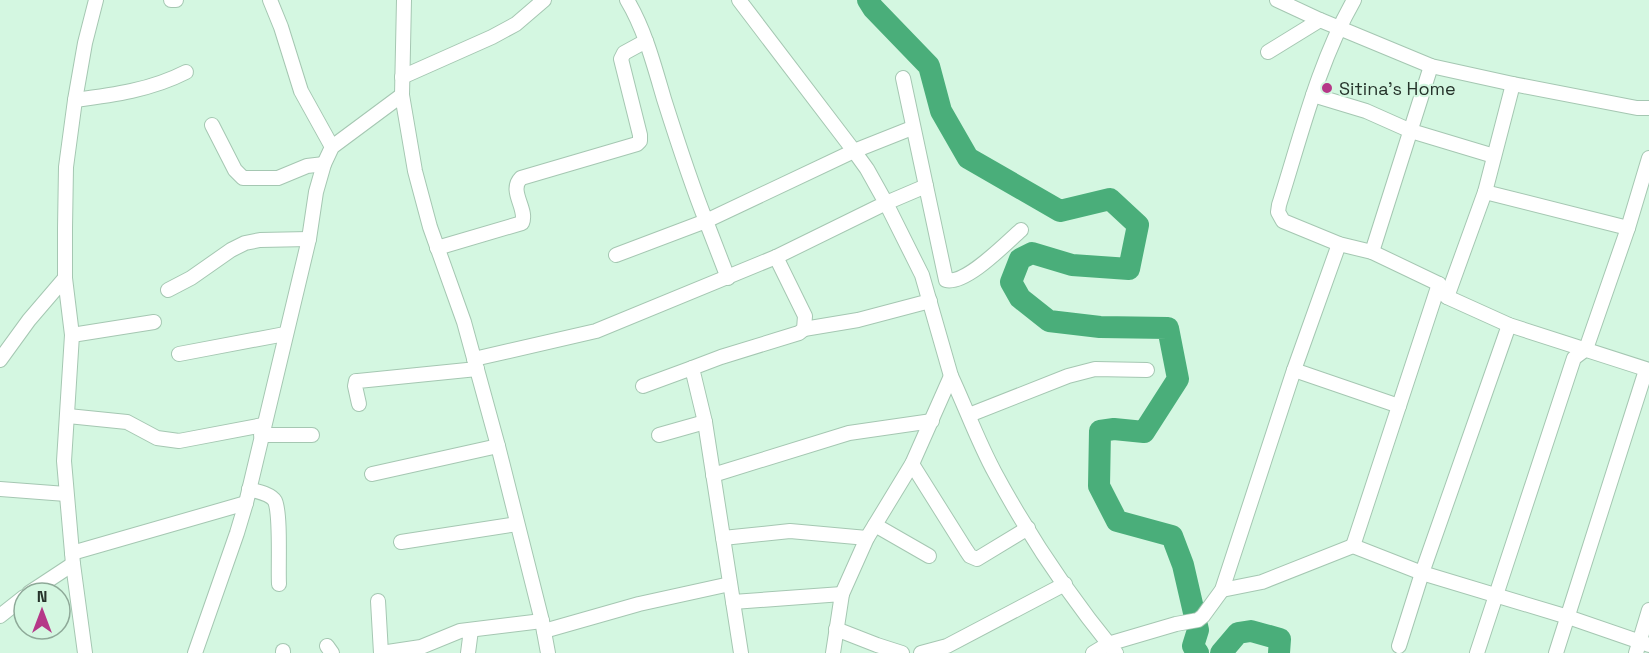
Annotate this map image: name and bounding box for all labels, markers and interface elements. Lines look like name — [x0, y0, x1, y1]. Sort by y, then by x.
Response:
place label: Sitina's Home — [1339, 77, 1456, 100]
marker: Sitina's Home — [1320, 81, 1334, 95]
north arrow — [12, 581, 72, 641]
text: N — [37, 586, 47, 607]

